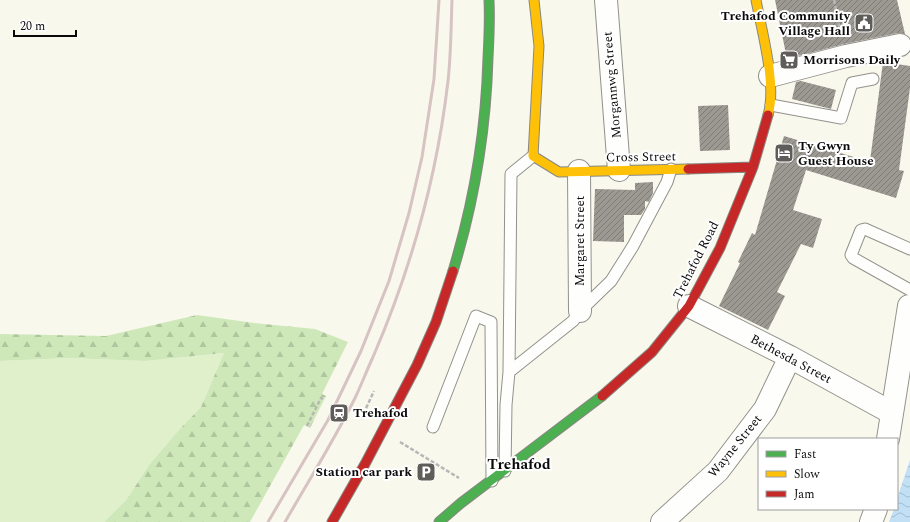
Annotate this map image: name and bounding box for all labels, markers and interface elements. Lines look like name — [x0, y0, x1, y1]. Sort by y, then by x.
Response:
place label: Trehafod Community Village Hall — [721, 6, 851, 41]
scale bar — [14, 12, 76, 38]
public building icon: Trehafod Community Village Hall — [853, 12, 875, 34]
text: 20 m — [20, 17, 45, 36]
street label: Morgannwg Street — [597, 30, 627, 139]
supermarket icon: Morrisons Daily — [778, 49, 800, 71]
place label: Morrisons Daily — [803, 50, 901, 70]
place label: Ty Gwyn Guest House — [798, 136, 874, 171]
hotel icon: Ty Gwyn Guest House — [773, 142, 795, 164]
street label: Cross Street — [606, 146, 677, 168]
street label: Margaret Street — [570, 195, 590, 286]
street label: Trehafod Road — [668, 218, 724, 302]
street label: Bethesda Street — [747, 329, 836, 389]
station icon: Trehafod — [328, 402, 350, 424]
place label: Trehafod — [353, 403, 408, 423]
street label: Wayne Street — [703, 410, 767, 482]
legend — [758, 438, 898, 510]
text: Fast — [794, 445, 816, 464]
district label: Trehafod — [487, 453, 551, 476]
parking icon: Station car park — [415, 461, 437, 483]
place label: Station car park — [316, 462, 412, 482]
text: Slow — [794, 465, 820, 484]
text: Jam — [794, 485, 815, 504]

